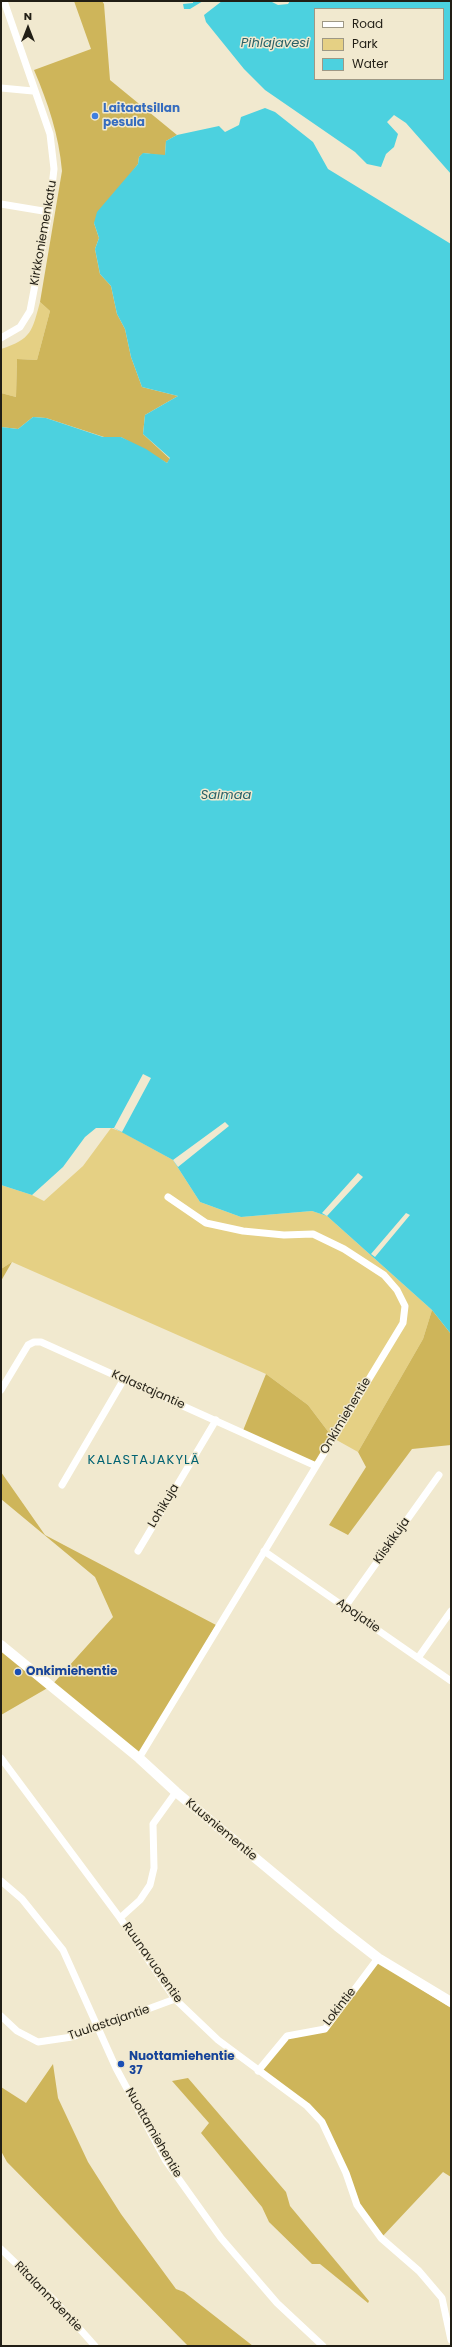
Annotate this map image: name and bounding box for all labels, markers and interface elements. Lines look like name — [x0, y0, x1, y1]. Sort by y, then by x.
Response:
north arrow — [8, 8, 48, 48]
text: N — [24, 8, 32, 24]
legend — [314, 8, 444, 80]
text: Road — [352, 15, 383, 32]
text: Park — [352, 35, 378, 52]
water label: Pihlajavesi — [241, 36, 309, 52]
text: Water — [352, 55, 388, 72]
place label: Laitaatsillan pesula — [103, 102, 180, 130]
marker: Laitaatsillan pesula — [90, 111, 100, 121]
street label: Kirkkoniemenkatu — [28, 179, 60, 287]
water label: Saimaa — [201, 788, 251, 804]
street label: Kalastajantie — [109, 1367, 187, 1413]
street label: Onkimiehentie — [318, 1375, 374, 1457]
district label: KALASTAJAKYLÄ — [88, 1453, 200, 1469]
street label: Lohikuja — [145, 1482, 183, 1530]
street label: Kiiskikuja — [371, 1515, 413, 1567]
street label: Apajatie — [333, 1596, 383, 1636]
place label: Onkimiehentie — [26, 1665, 117, 1679]
marker: Onkimiehentie — [13, 1667, 23, 1677]
street label: Kuusniementie — [182, 1796, 260, 1864]
street label: Ruunavuorentie — [119, 1920, 185, 2006]
street label: Lokintie — [321, 1985, 359, 2029]
street label: Tuulastajantie — [66, 2002, 152, 2044]
place label: Nuottamiehentie 37 — [129, 2050, 235, 2078]
marker: Nuottamiehentie 37 — [116, 2059, 126, 2069]
street label: Nuottamiehentie — [122, 2086, 184, 2180]
street label: Ritalanmäentie — [11, 2259, 85, 2335]

